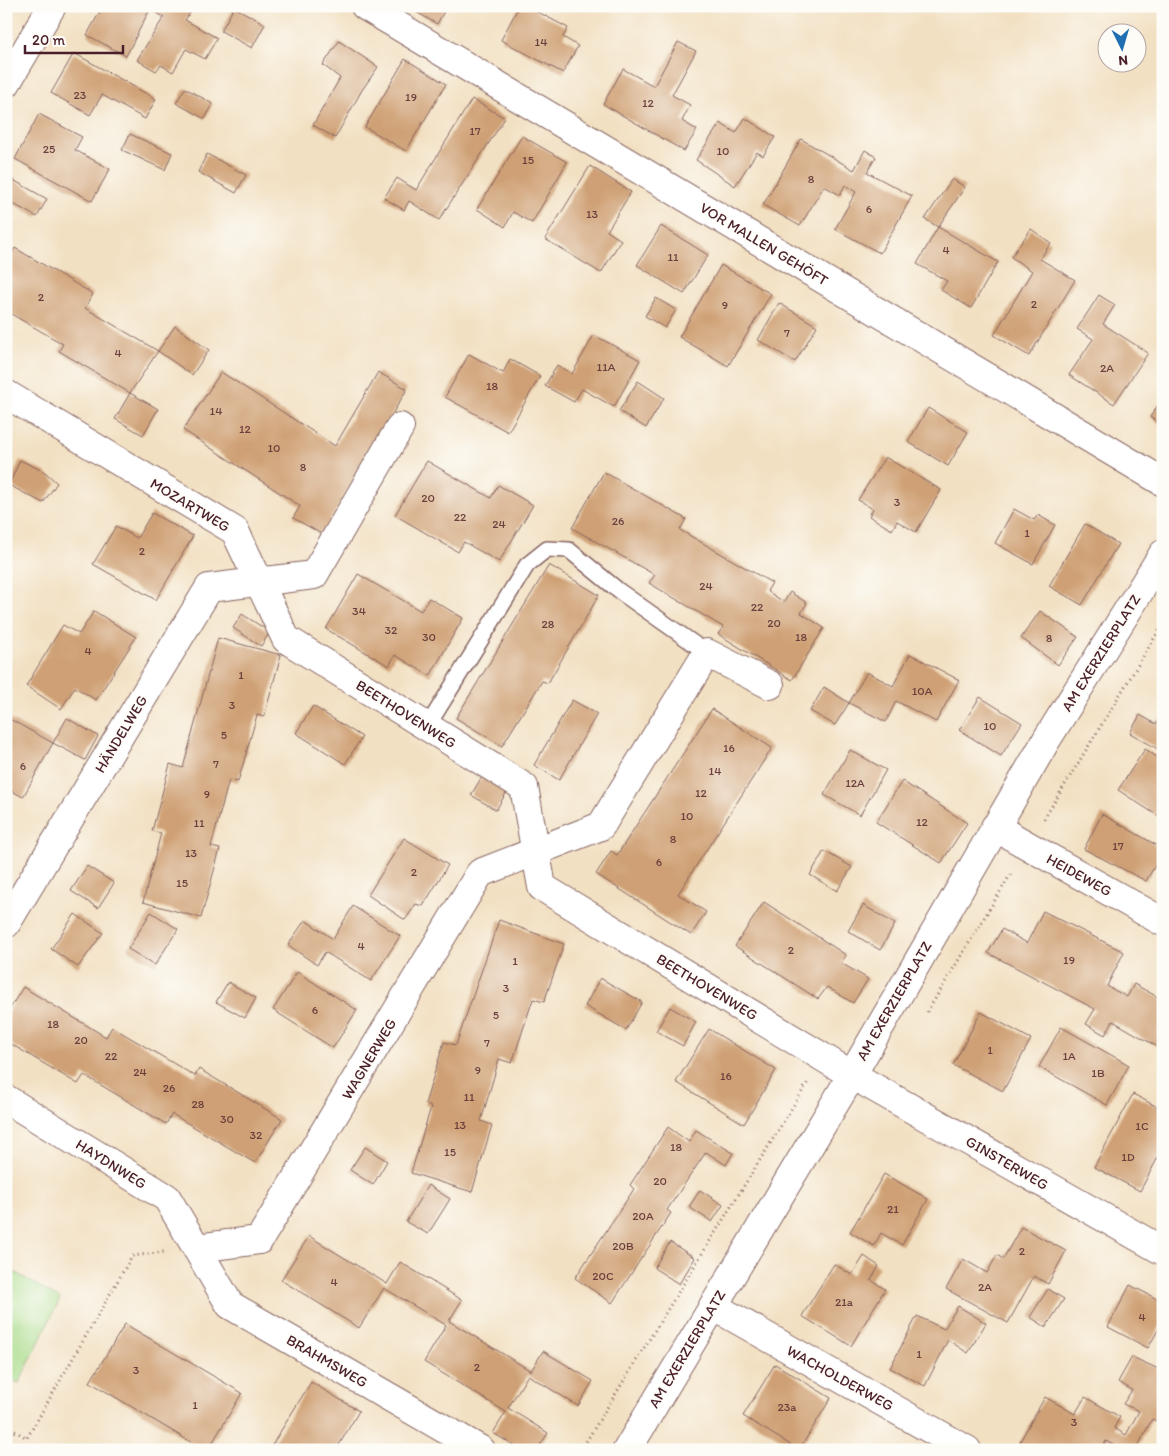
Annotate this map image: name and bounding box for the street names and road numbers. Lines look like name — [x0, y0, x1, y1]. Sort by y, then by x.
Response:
street label: VOR MALLEN GEHÖFT — [697, 199, 832, 290]
street label: MOZARTWEG — [147, 474, 233, 536]
street label: AM EXERZIERPLATZ — [1058, 591, 1145, 715]
street label: BEETHOVENWEG — [353, 676, 459, 752]
street label: HÄNDELWEG — [91, 692, 151, 776]
street label: HEIDEWEG — [1043, 850, 1115, 900]
street label: AM EXERZIERPLATZ — [853, 938, 936, 1064]
street label: BEETHOVENWEG — [653, 950, 761, 1024]
street label: WAGNERWEG — [338, 1015, 400, 1103]
street label: GINSTERWEG — [963, 1132, 1051, 1194]
street label: HAYDNWEG — [72, 1135, 150, 1193]
street label: AM EXERZIERPLATZ — [645, 1286, 730, 1411]
street label: BRAHMSWEG — [283, 1331, 371, 1391]
street label: WACHOLDERWEG — [784, 1341, 896, 1415]

